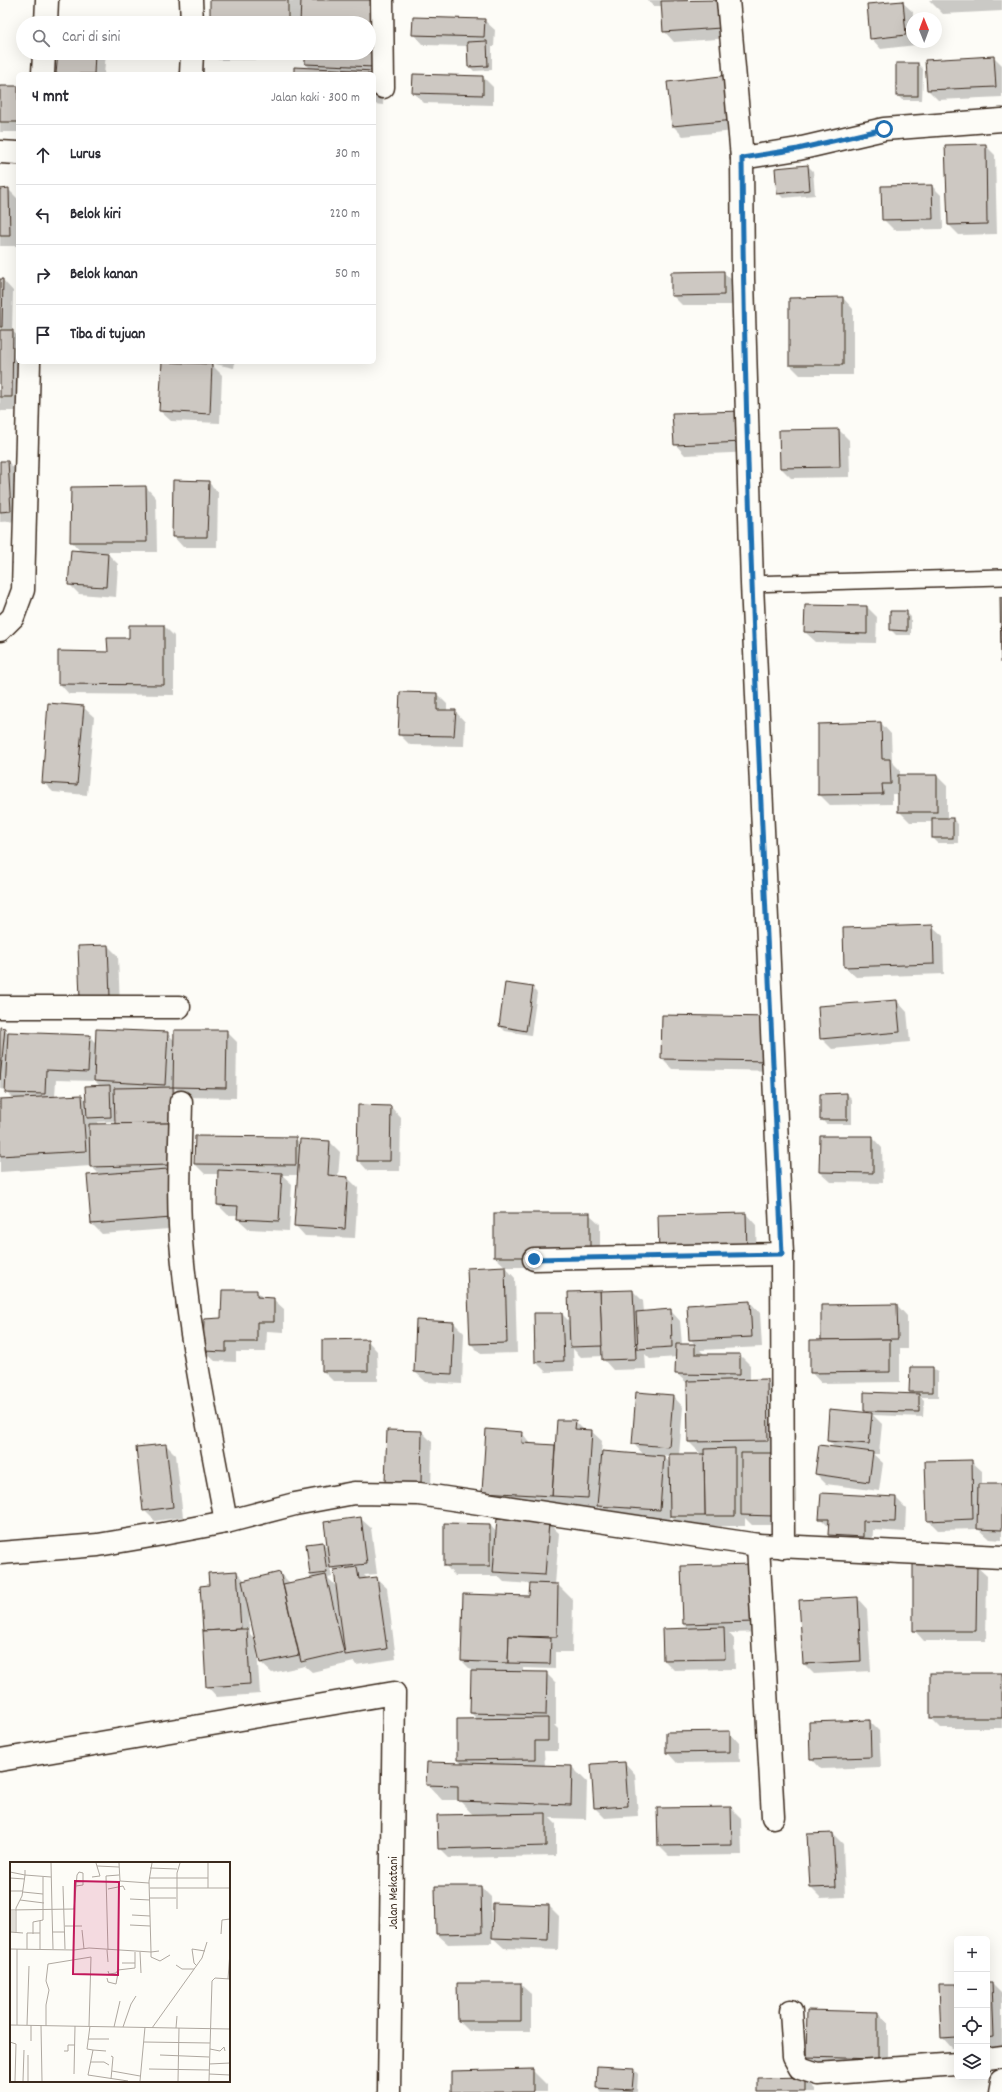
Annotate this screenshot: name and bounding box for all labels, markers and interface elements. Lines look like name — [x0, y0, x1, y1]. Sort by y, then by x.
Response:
north arrow — [906, 12, 942, 48]
search box — [16, 16, 376, 60]
icon: search — [30, 27, 52, 49]
text: Cari di sini — [62, 27, 120, 49]
text: 4 mnt — [32, 86, 69, 110]
text: Jalan kaki · 300 m — [271, 89, 360, 108]
route start — [875, 120, 893, 138]
icon: ahead — [32, 144, 54, 166]
text: Lurus — [70, 144, 101, 166]
text: 30 m — [335, 145, 360, 164]
icon: left — [32, 204, 54, 226]
text: Belok kiri — [70, 204, 121, 226]
text: 220 m — [330, 205, 360, 224]
icon: right — [32, 264, 54, 286]
text: Belok kanan — [70, 264, 138, 286]
text: 50 m — [335, 265, 360, 284]
icon: arrive — [32, 324, 54, 346]
text: Tiba di tujuan — [70, 324, 145, 346]
route end — [525, 1250, 543, 1268]
street label: Jalan Mekatani — [385, 1856, 404, 1930]
inset map — [10, 1862, 230, 2082]
map controls — [954, 1936, 990, 2080]
button: + — [954, 1936, 990, 1972]
button: − — [954, 1972, 990, 2008]
button: locate — [954, 2008, 990, 2044]
button: layers — [954, 2044, 990, 2080]

